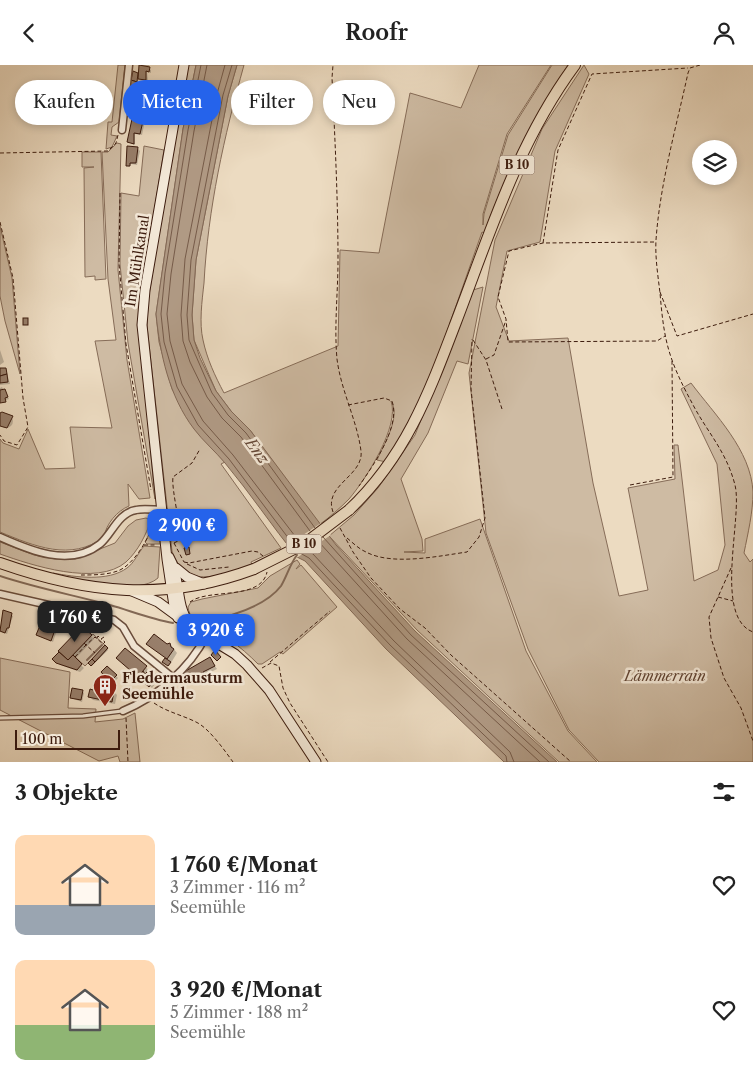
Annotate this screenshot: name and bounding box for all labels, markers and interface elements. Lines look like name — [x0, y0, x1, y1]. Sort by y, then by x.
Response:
icon: back — [15, 19, 43, 47]
text: Roofr — [345, 19, 408, 46]
icon: person — [710, 19, 738, 47]
chip: Kaufen — [15, 80, 113, 125]
chip: Mieten — [123, 80, 221, 125]
chip: Filter — [231, 80, 313, 125]
chip: Neu — [323, 80, 395, 125]
map controls — [692, 140, 737, 185]
button: layers — [692, 140, 737, 185]
road number: B 10 — [500, 155, 534, 175]
street label: Im Mühlkanal — [121, 214, 153, 308]
water label: Enz — [241, 433, 274, 468]
pin: 2 900 € — [141, 509, 233, 551]
text: 2 900 € — [158, 515, 216, 535]
road number: B 10 — [286, 534, 322, 553]
pin: 1 760 € — [29, 601, 121, 643]
text: 1 760 € — [48, 607, 102, 627]
pin: 3 920 € — [170, 613, 262, 656]
text: 3 920 € — [188, 620, 244, 640]
park label: Lämmerrain — [623, 667, 706, 685]
place label: Fledermausturm Seemühle — [122, 669, 243, 703]
building icon: Fledermausturm Seemühle — [92, 673, 118, 707]
scale bar — [15, 727, 120, 750]
text: 100 m — [22, 730, 62, 748]
icon: filters — [710, 778, 738, 806]
text: 3 Objekte — [15, 780, 118, 805]
text: 1 760 €/Monat — [170, 852, 318, 877]
icon: home — [55, 855, 115, 915]
icon: heart — [710, 871, 738, 899]
text: 3 Zimmer · 116 m² — [170, 877, 306, 897]
text: Seemühle — [170, 897, 246, 917]
text: 3 920 €/Monat — [170, 977, 322, 1002]
icon: home — [55, 980, 115, 1040]
icon: heart — [710, 996, 738, 1024]
text: 5 Zimmer · 188 m² — [170, 1002, 308, 1022]
text: Seemühle — [170, 1022, 246, 1042]

